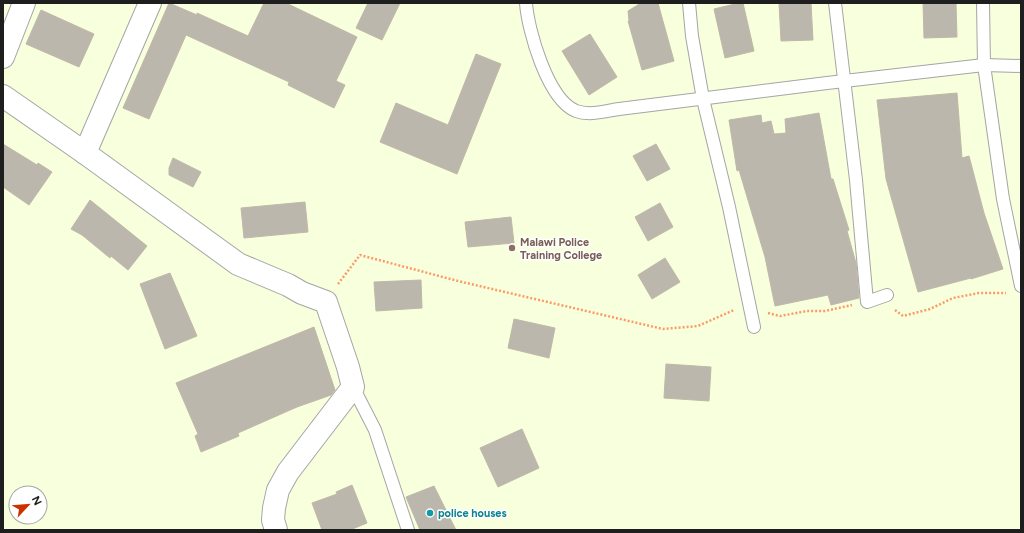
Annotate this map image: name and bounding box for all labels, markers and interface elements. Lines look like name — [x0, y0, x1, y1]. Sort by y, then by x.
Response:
place label: Malawi Police Training College — [520, 236, 602, 262]
marker: Malawi Police Training College — [507, 243, 517, 253]
north arrow — [8, 485, 48, 525]
text: N — [29, 494, 44, 508]
place label: police houses — [438, 507, 507, 520]
marker: police houses — [425, 508, 435, 518]

